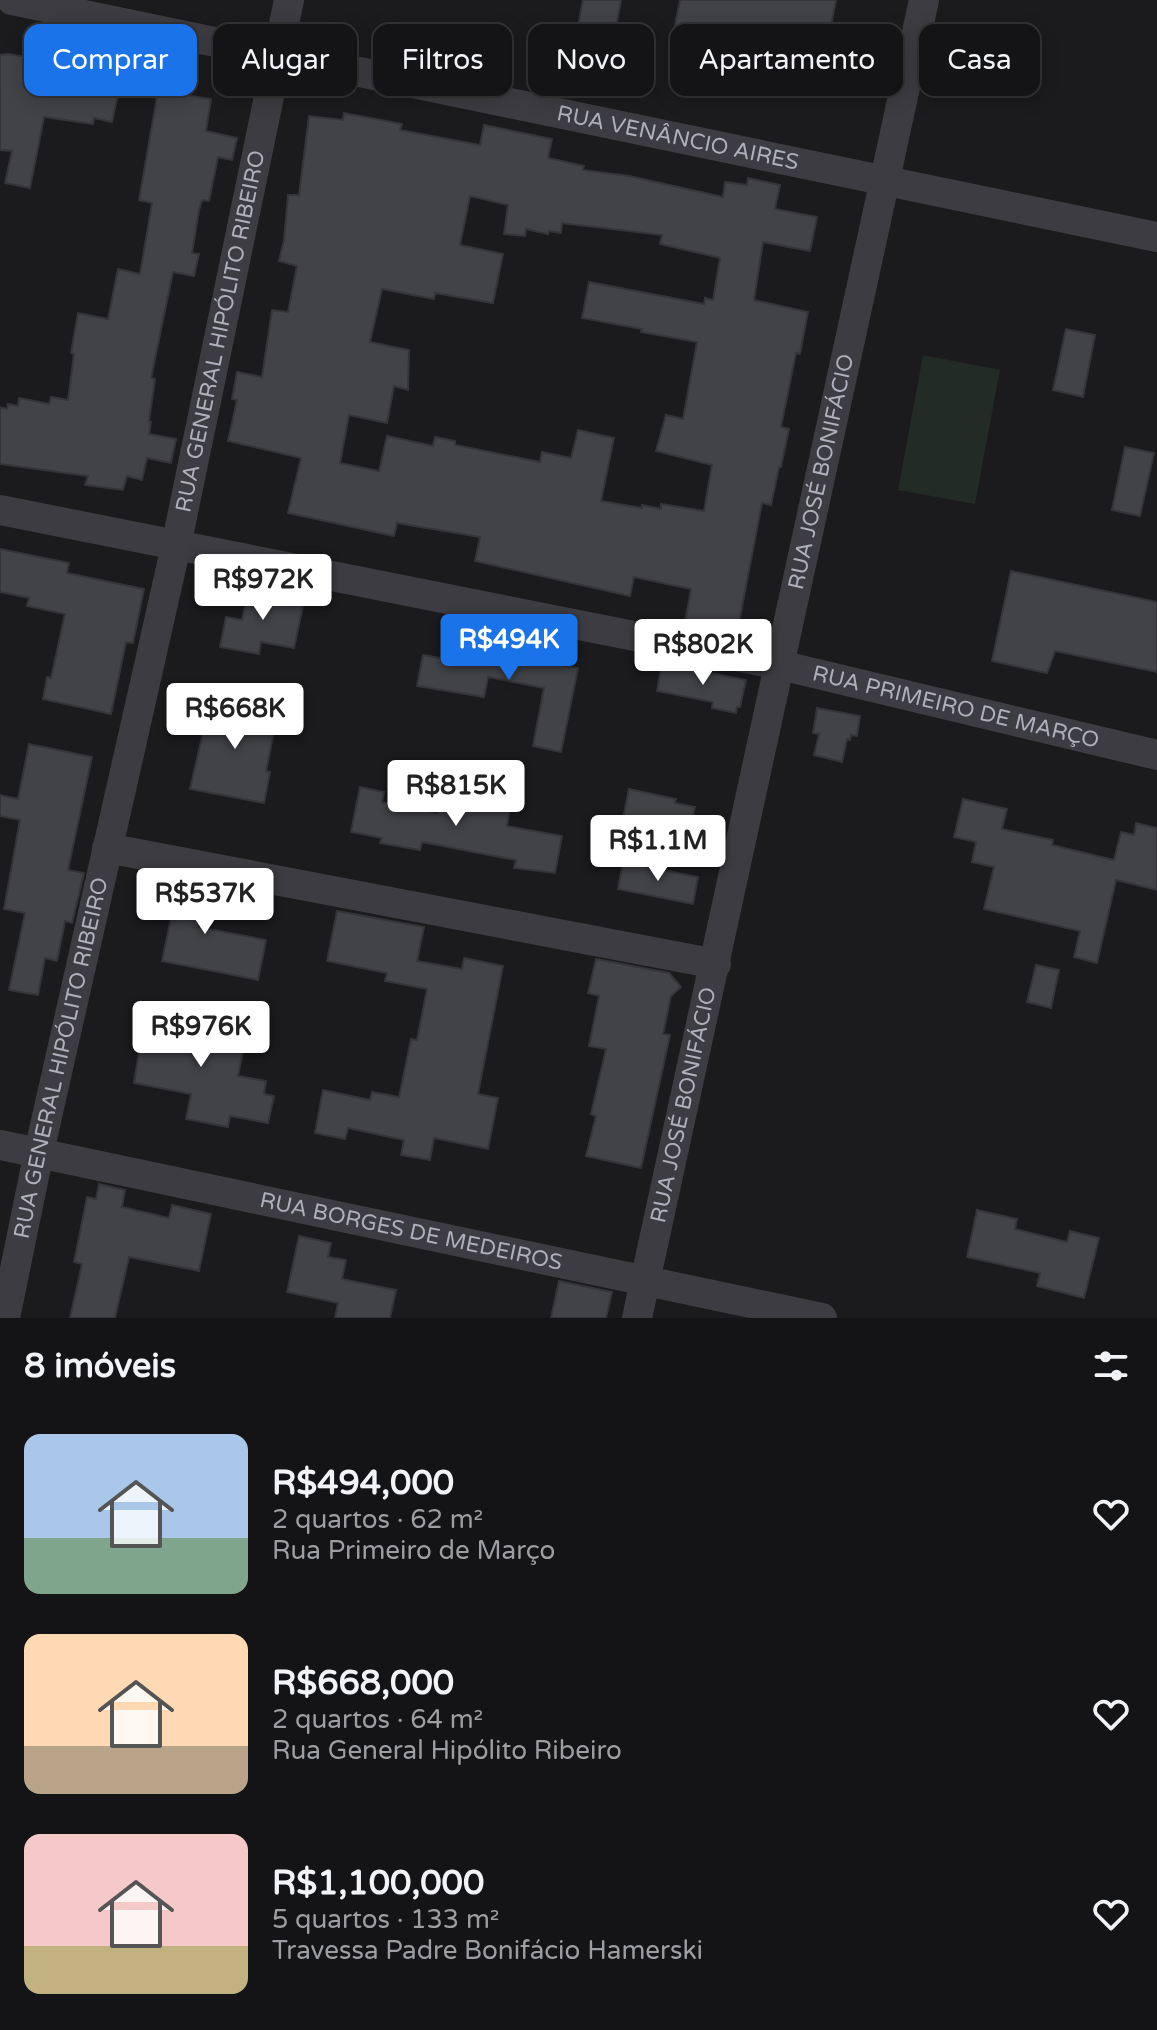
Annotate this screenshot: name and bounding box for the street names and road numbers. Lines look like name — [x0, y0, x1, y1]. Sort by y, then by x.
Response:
street label: RUA VENÂNCIO AIRES — [555, 100, 801, 176]
street label: RUA GENERAL HIPÓLITO RIBEIRO — [170, 148, 271, 515]
street label: RUA JOSÉ BONIFÁCIO — [783, 352, 860, 592]
street label: RUA PRIMEIRO DE MARÇO — [810, 660, 1102, 754]
street label: RUA GENERAL HIPÓLITO RIBEIRO — [9, 875, 114, 1241]
street label: RUA JOSÉ BONIFÁCIO — [645, 985, 722, 1225]
street label: RUA BORGES DE MEDEIROS — [257, 1187, 565, 1276]

